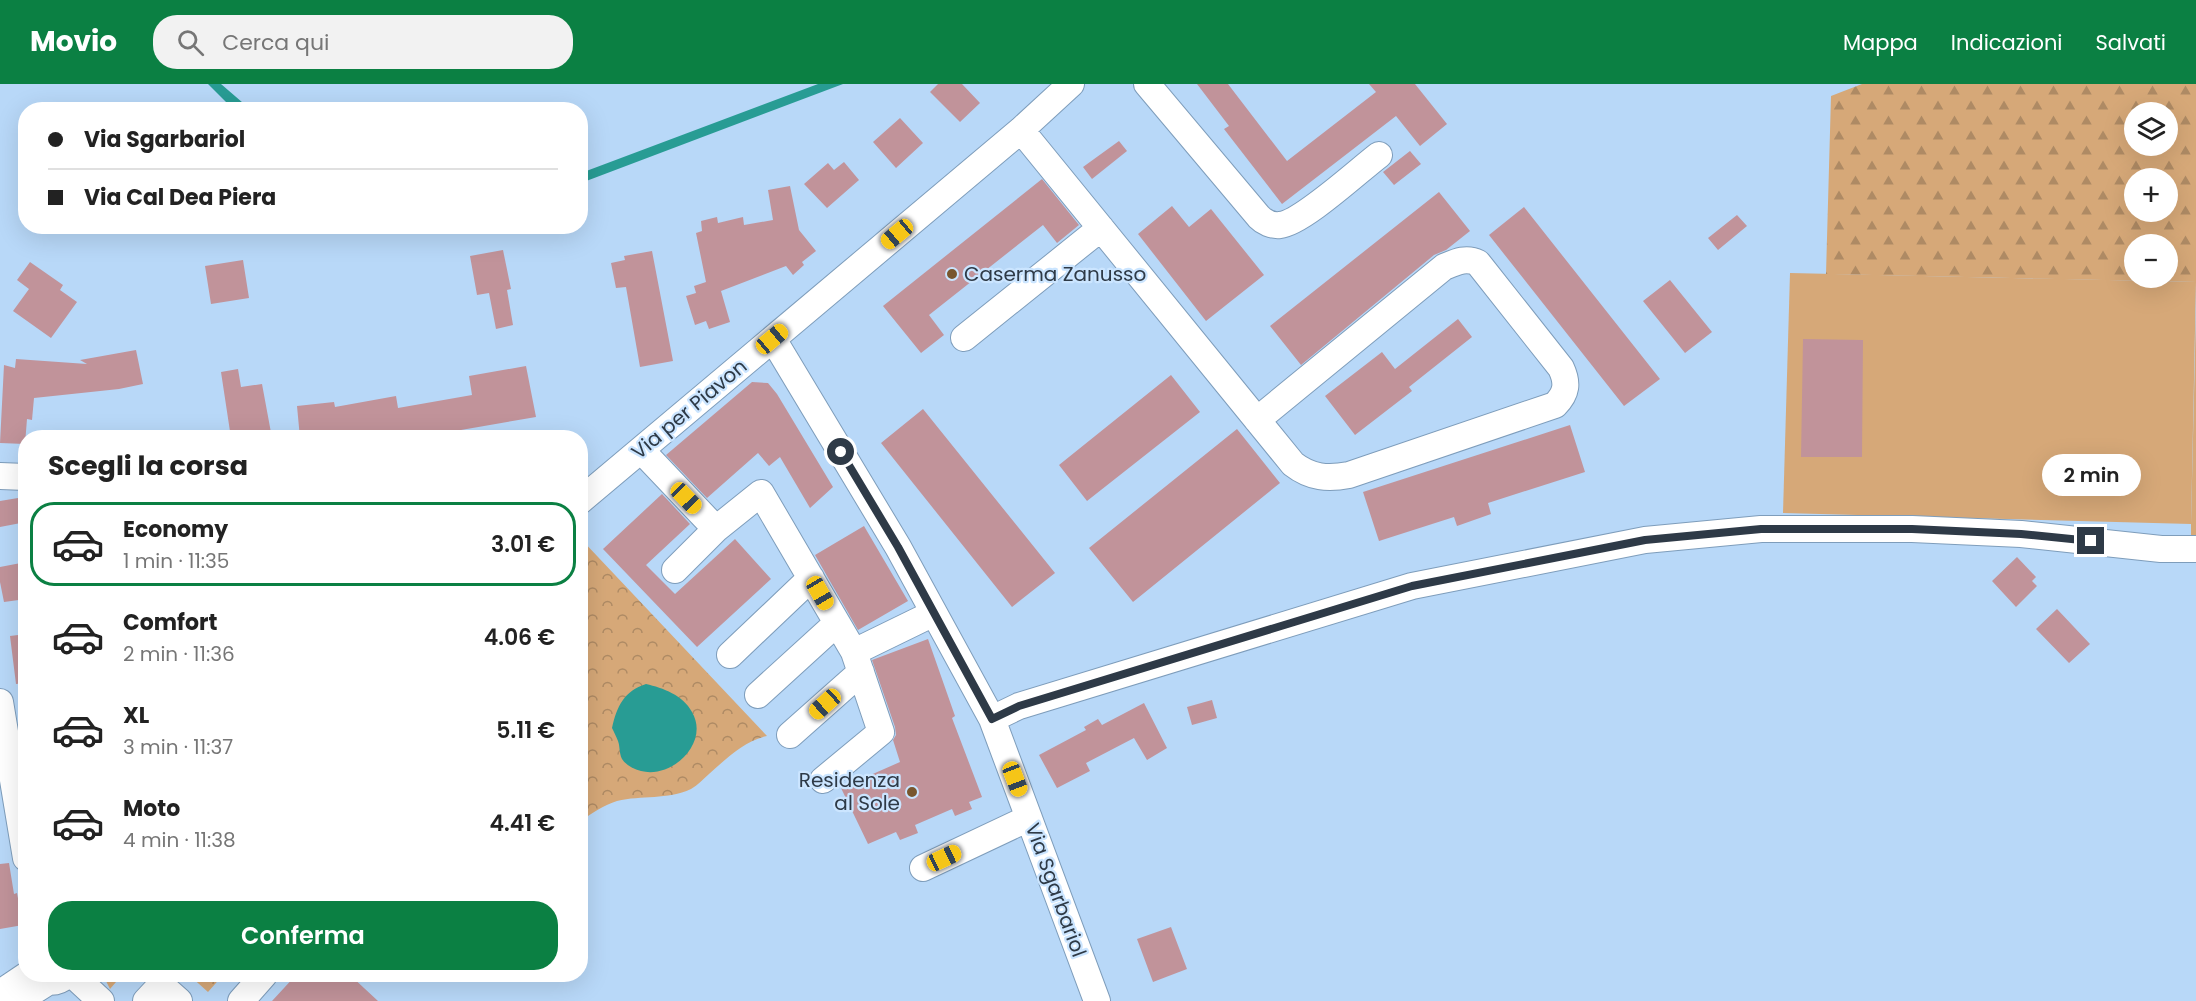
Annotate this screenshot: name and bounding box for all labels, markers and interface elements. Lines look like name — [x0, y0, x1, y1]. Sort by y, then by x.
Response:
search box — [153, 15, 573, 69]
text: Movio — [30, 22, 117, 61]
icon: search — [174, 26, 207, 59]
text: Cerca qui — [222, 27, 329, 58]
text: Mappa — [1843, 28, 1918, 57]
text: Indicazioni — [1951, 28, 2063, 57]
text: Salvati — [2096, 28, 2166, 57]
map controls — [2124, 102, 2178, 288]
button: layers — [2124, 102, 2178, 156]
text: Via Sgarbariol — [84, 124, 245, 155]
button: + — [2124, 168, 2178, 222]
text: Via Cal Dea Piera — [84, 182, 276, 213]
car — [877, 216, 917, 252]
button: − — [2124, 234, 2178, 288]
place label: Caserma Zanusso — [964, 260, 1146, 288]
marker: Caserma Zanusso — [945, 267, 959, 281]
car — [752, 321, 792, 357]
street label: Via per Piavon — [625, 352, 753, 466]
route start — [827, 438, 854, 465]
text: Scegli la corsa — [48, 447, 248, 484]
callout: 2 min — [2042, 454, 2140, 496]
text: 2 min — [2064, 461, 2119, 489]
car — [667, 479, 705, 517]
text: Economy — [123, 514, 228, 545]
icon: car — [51, 517, 105, 571]
route end — [2077, 527, 2104, 554]
text: 3.01 € — [491, 529, 555, 560]
text: 1 min · 11:35 — [123, 547, 229, 575]
car — [803, 573, 837, 613]
text: Comfort — [123, 607, 217, 638]
icon: car — [51, 610, 105, 664]
text: 4.06 € — [484, 622, 555, 653]
text: 2 min · 11:36 — [123, 640, 235, 668]
car — [806, 685, 844, 723]
text: XL — [123, 700, 149, 731]
icon: car — [51, 703, 105, 757]
text: 5.11 € — [496, 715, 555, 746]
text: 3 min · 11:37 — [123, 733, 233, 761]
car — [1000, 759, 1030, 799]
place label: Residenza al Sole — [799, 766, 900, 817]
marker: Residenza al Sole — [905, 785, 919, 799]
text: Moto — [123, 793, 180, 824]
icon: car — [51, 796, 105, 850]
text: 4.41 € — [489, 808, 555, 839]
street label: Via Sgarbariol — [1019, 819, 1093, 961]
text: 4 min · 11:38 — [123, 826, 236, 854]
car — [924, 842, 964, 874]
button: Conferma — [48, 901, 558, 970]

